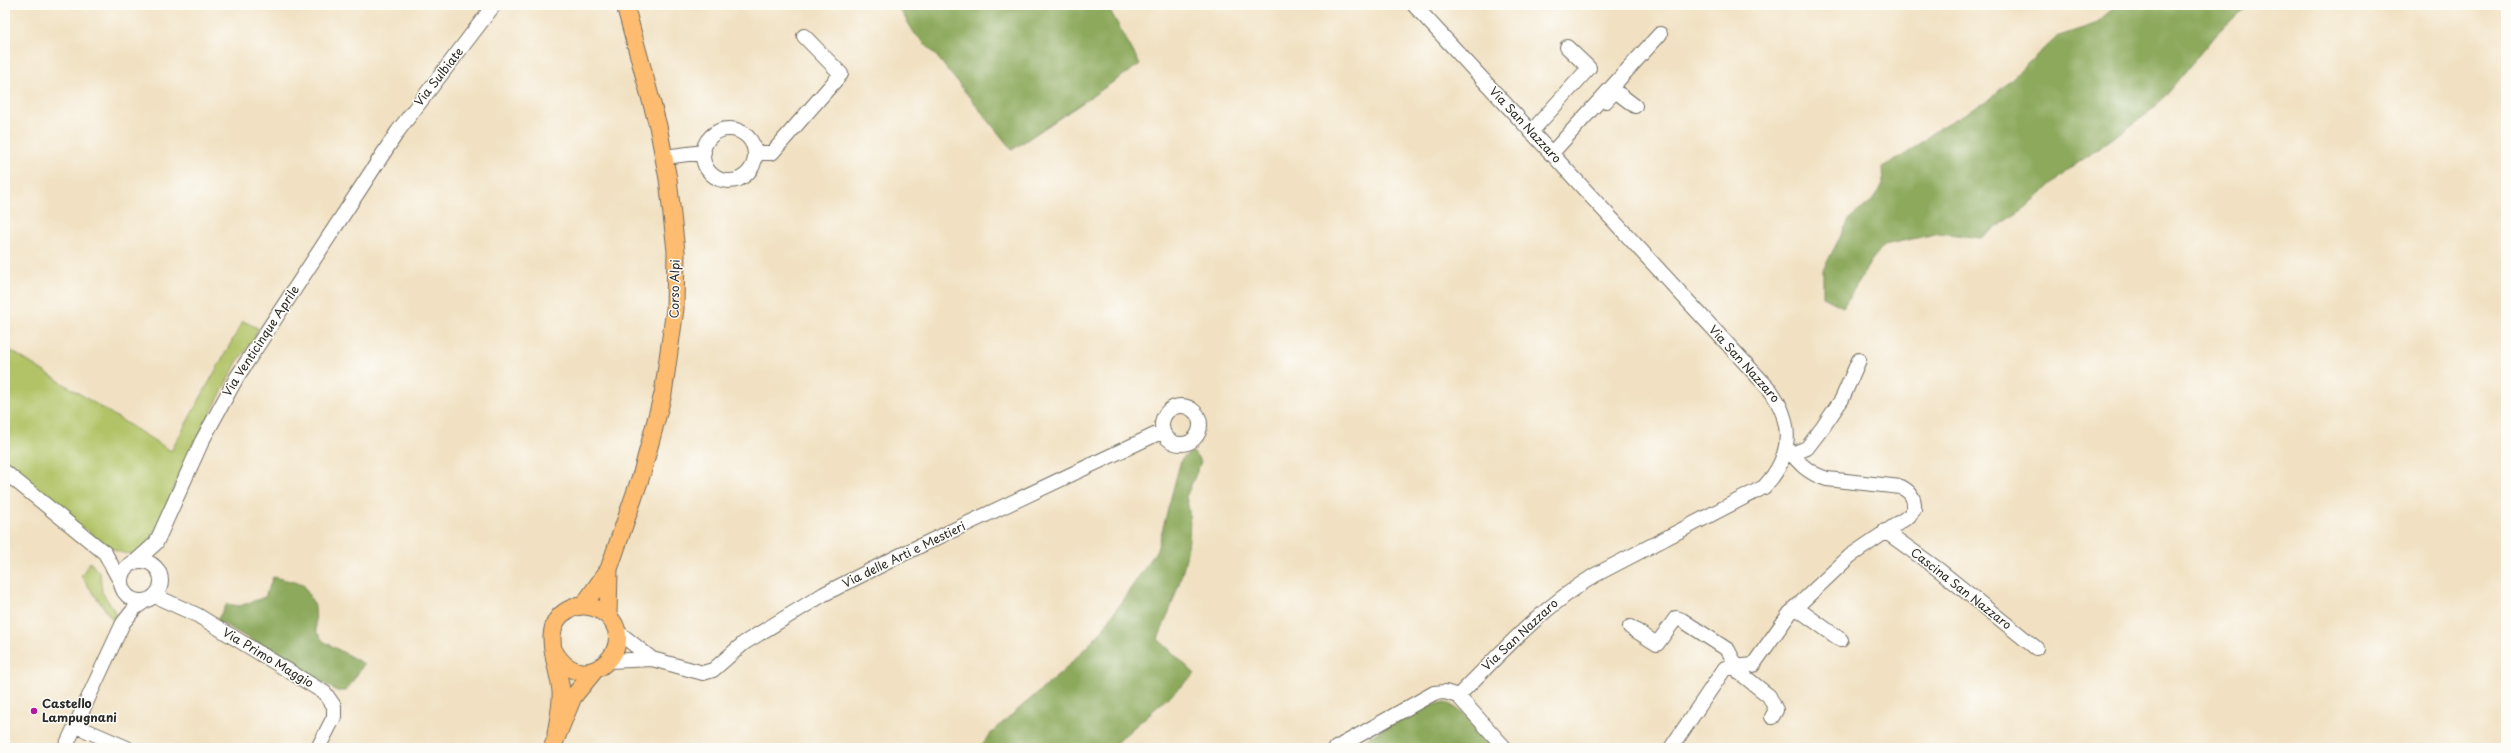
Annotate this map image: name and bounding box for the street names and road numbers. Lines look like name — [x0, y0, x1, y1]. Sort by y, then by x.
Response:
street label: Via Sulbiate — [409, 43, 467, 110]
street label: Via San Nazzaro — [1486, 82, 1566, 167]
street label: Corso Alpi — [664, 259, 684, 319]
street label: Via Venticinque Aprile — [217, 281, 303, 400]
street label: Via San Nazzaro — [1705, 321, 1785, 406]
street label: Via delle Arti e Mestieri — [839, 516, 968, 592]
street label: Cascina San Nazzaro — [1907, 543, 2016, 634]
street label: Via San Nazzaro — [1477, 594, 1562, 674]
street label: Via Primo Maggio — [219, 623, 318, 692]

